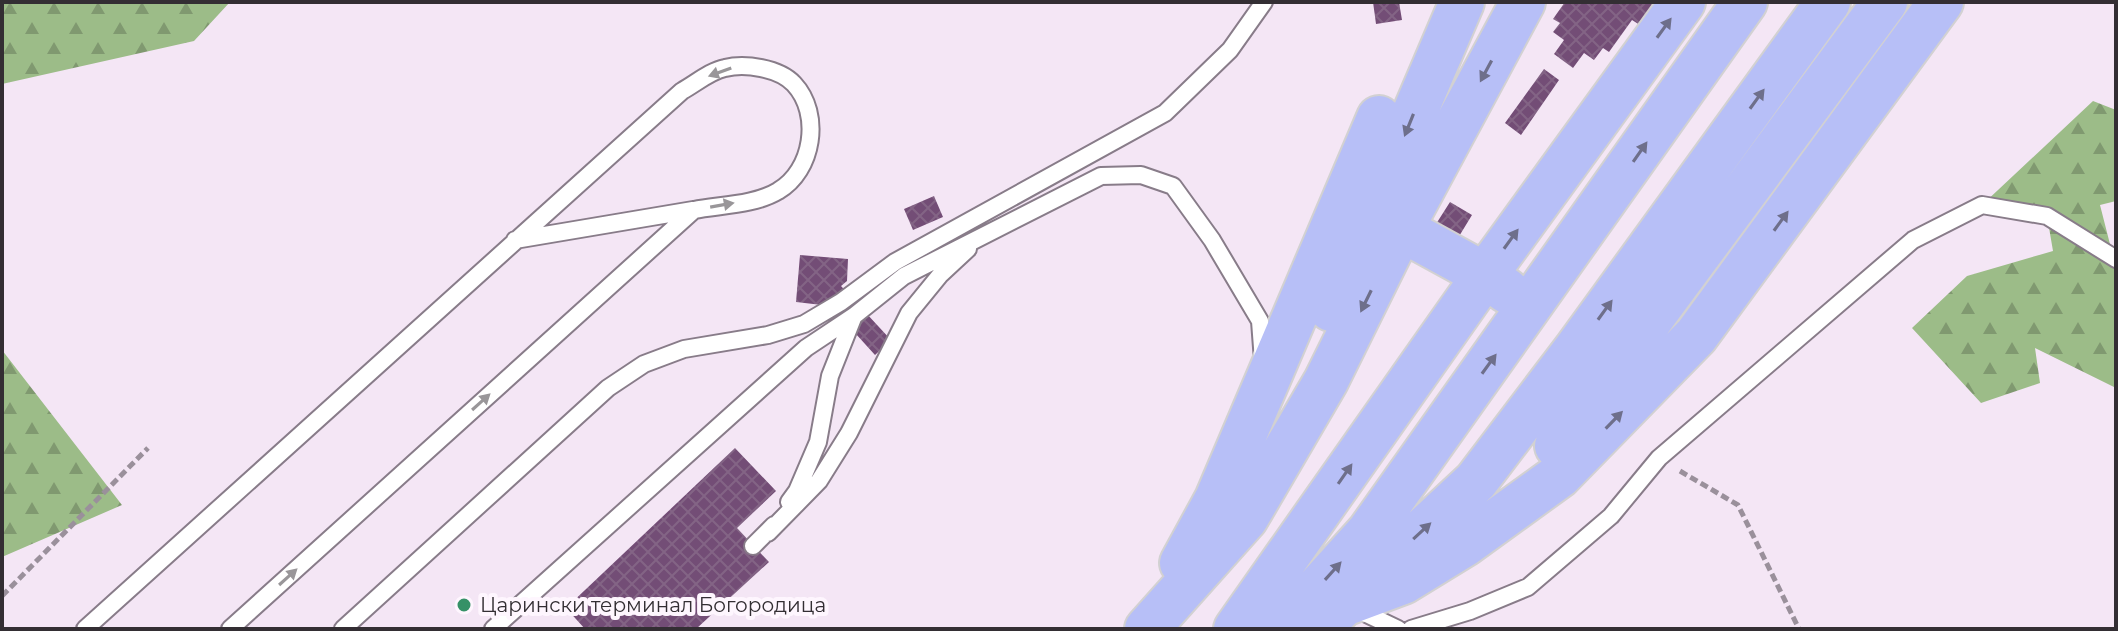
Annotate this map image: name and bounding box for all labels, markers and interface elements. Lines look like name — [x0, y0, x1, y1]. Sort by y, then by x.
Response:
one-way arrow — [1656, 18, 1672, 39]
one-way arrow — [1480, 59, 1493, 82]
one-way arrow — [708, 66, 732, 78]
one-way arrow — [1749, 89, 1765, 110]
one-way arrow — [1402, 113, 1415, 137]
one-way arrow — [1632, 141, 1647, 162]
one-way arrow — [710, 198, 735, 210]
one-way arrow — [1772, 211, 1788, 231]
one-way arrow — [1503, 228, 1519, 249]
one-way arrow — [1359, 290, 1373, 313]
one-way arrow — [1596, 300, 1612, 320]
one-way arrow — [1481, 354, 1497, 374]
one-way arrow — [471, 394, 490, 412]
one-way arrow — [1604, 411, 1623, 430]
one-way arrow — [1337, 463, 1352, 484]
one-way arrow — [1412, 523, 1431, 541]
one-way arrow — [1324, 562, 1342, 581]
one-way arrow — [278, 568, 297, 586]
place label: Царински терминал Богородица — [480, 593, 826, 617]
marker: Царински терминал Богородица — [455, 596, 473, 614]

